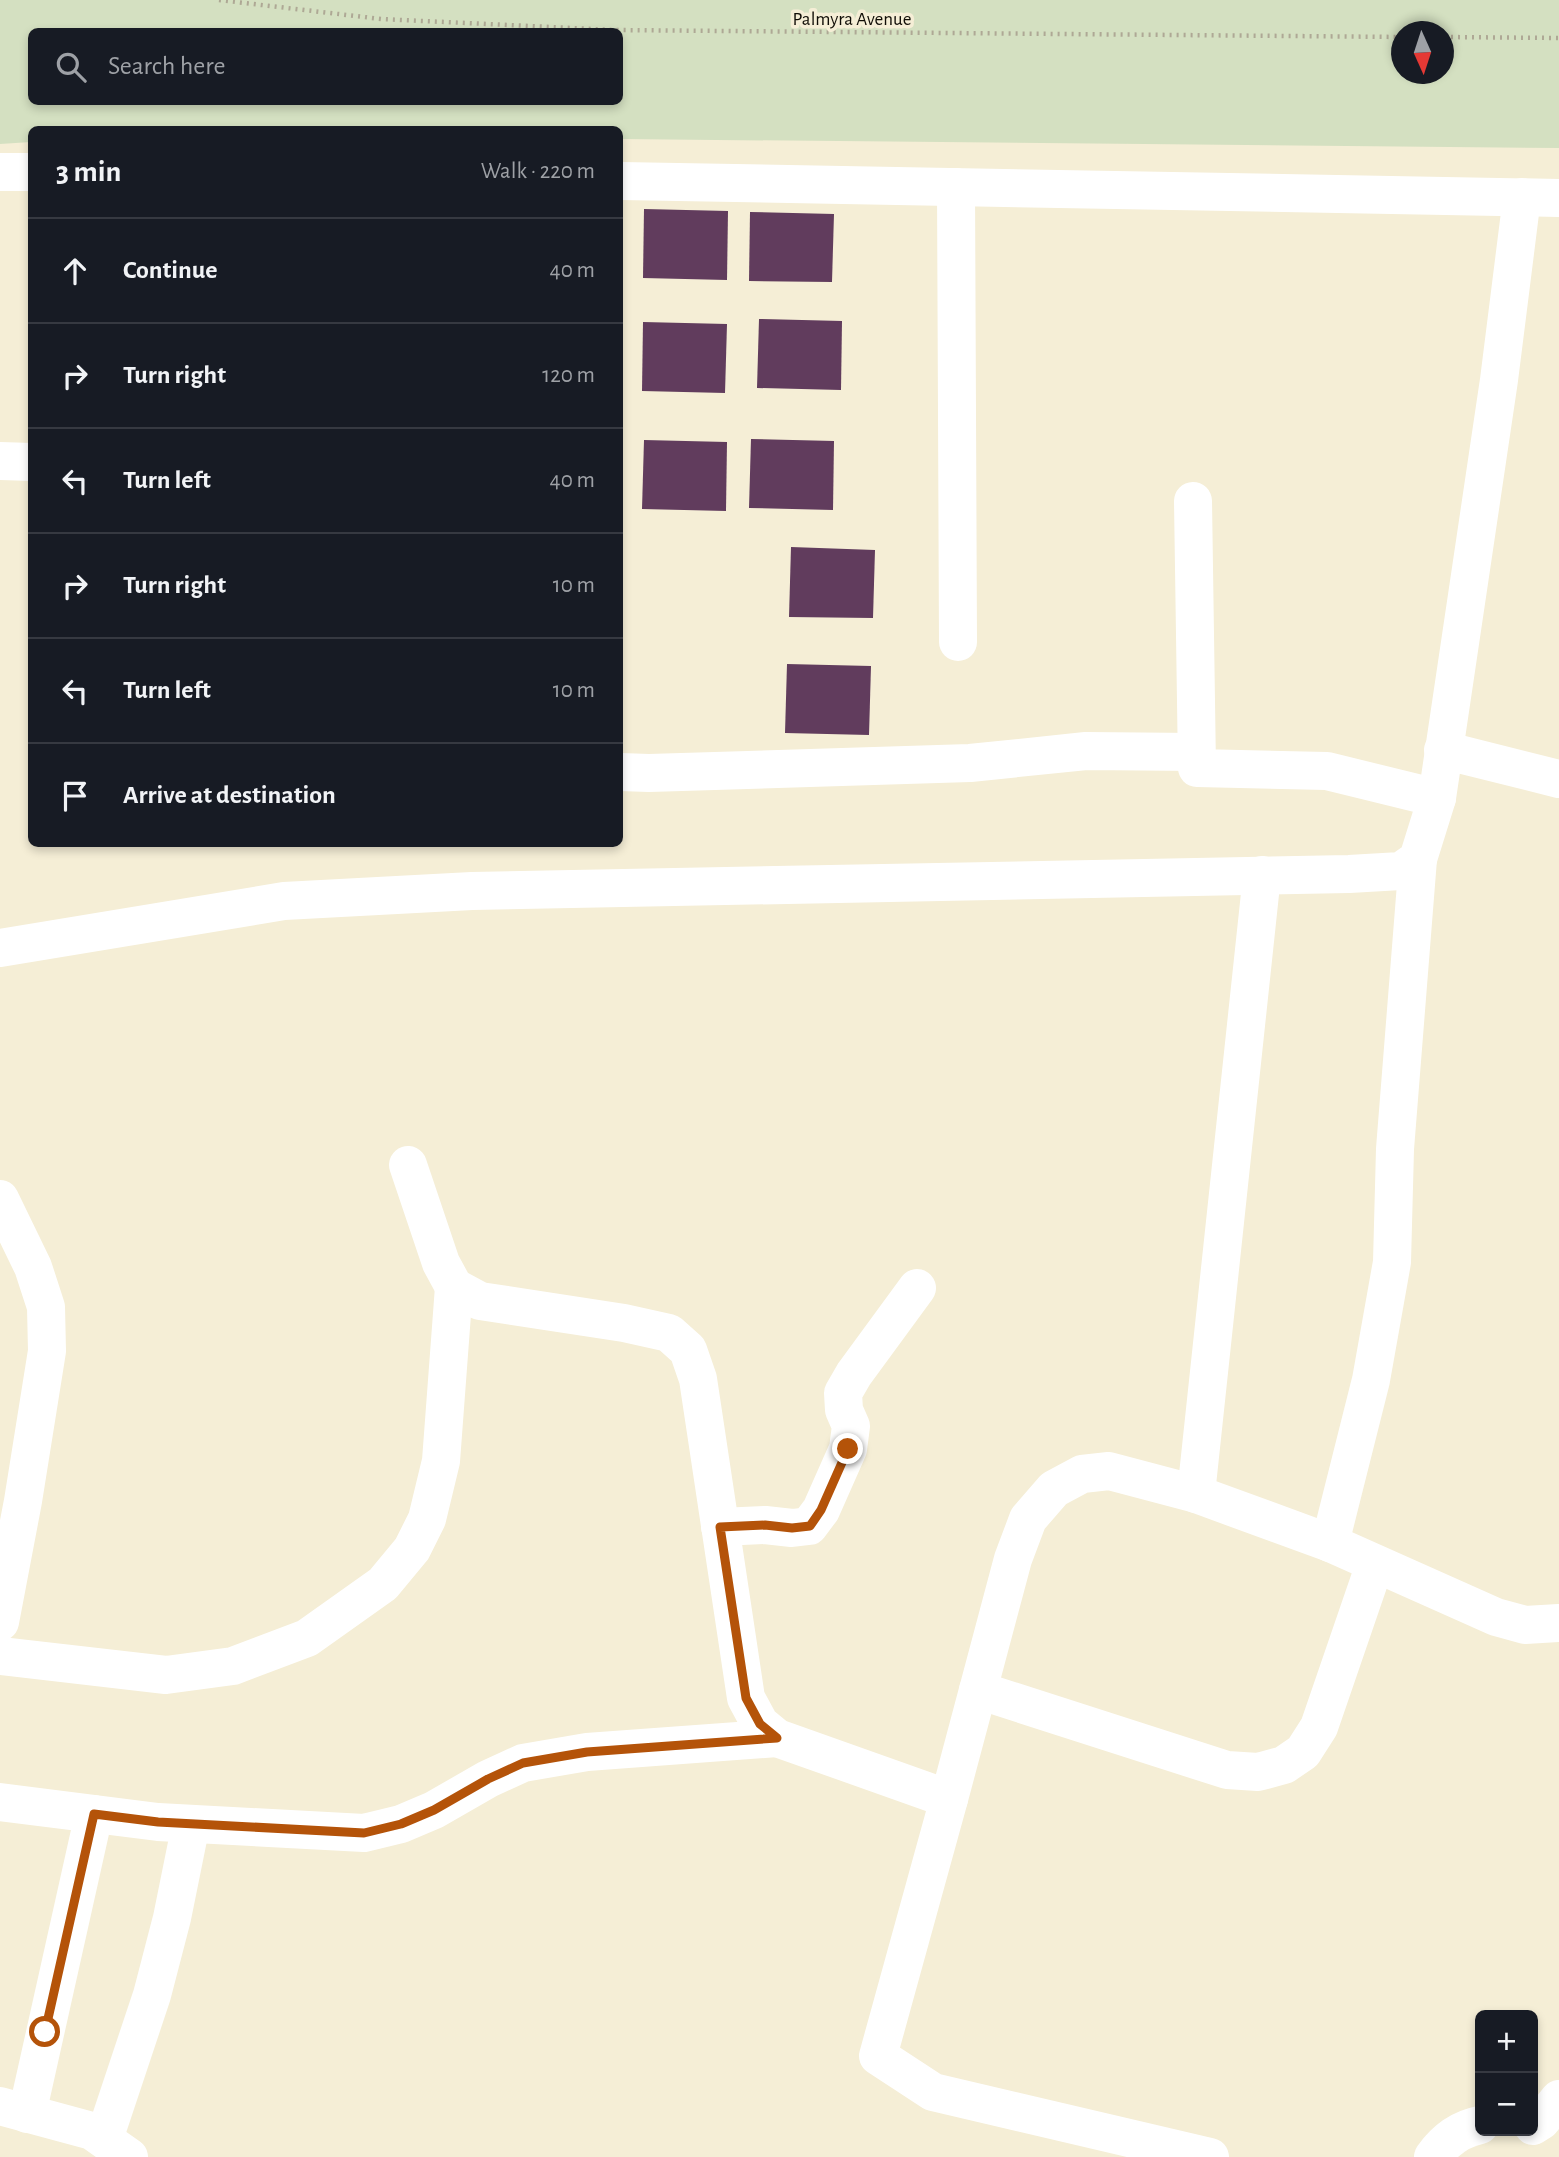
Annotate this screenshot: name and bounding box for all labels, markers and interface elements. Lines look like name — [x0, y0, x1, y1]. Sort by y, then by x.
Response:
street label: Palmyra Avenue — [792, 10, 912, 29]
north arrow — [1391, 21, 1454, 84]
search box — [28, 28, 623, 105]
icon: search — [52, 48, 90, 86]
text: Search here — [108, 53, 226, 79]
text: 3 min — [56, 157, 121, 187]
text: Walk · 220 m — [481, 160, 595, 183]
icon: ahead — [56, 252, 94, 290]
text: Continue — [123, 257, 218, 283]
text: 40 m — [550, 259, 595, 282]
icon: right — [56, 357, 94, 395]
text: Turn right — [123, 362, 226, 388]
text: 120 m — [542, 364, 595, 387]
icon: left — [56, 462, 94, 500]
text: Turn left — [123, 467, 211, 493]
text: 40 m — [550, 469, 595, 492]
icon: right — [56, 567, 94, 605]
text: Turn right — [123, 572, 226, 598]
text: 10 m — [553, 574, 595, 597]
icon: left — [56, 672, 94, 710]
text: Turn left — [123, 677, 211, 703]
text: 10 m — [553, 679, 595, 702]
icon: arrive — [56, 777, 94, 815]
text: Arrive at destination — [123, 782, 336, 808]
route end — [832, 1433, 863, 1464]
map controls — [1475, 2010, 1538, 2136]
button: + — [1475, 2010, 1538, 2073]
route start — [29, 2016, 60, 2047]
button: − — [1475, 2073, 1538, 2136]

